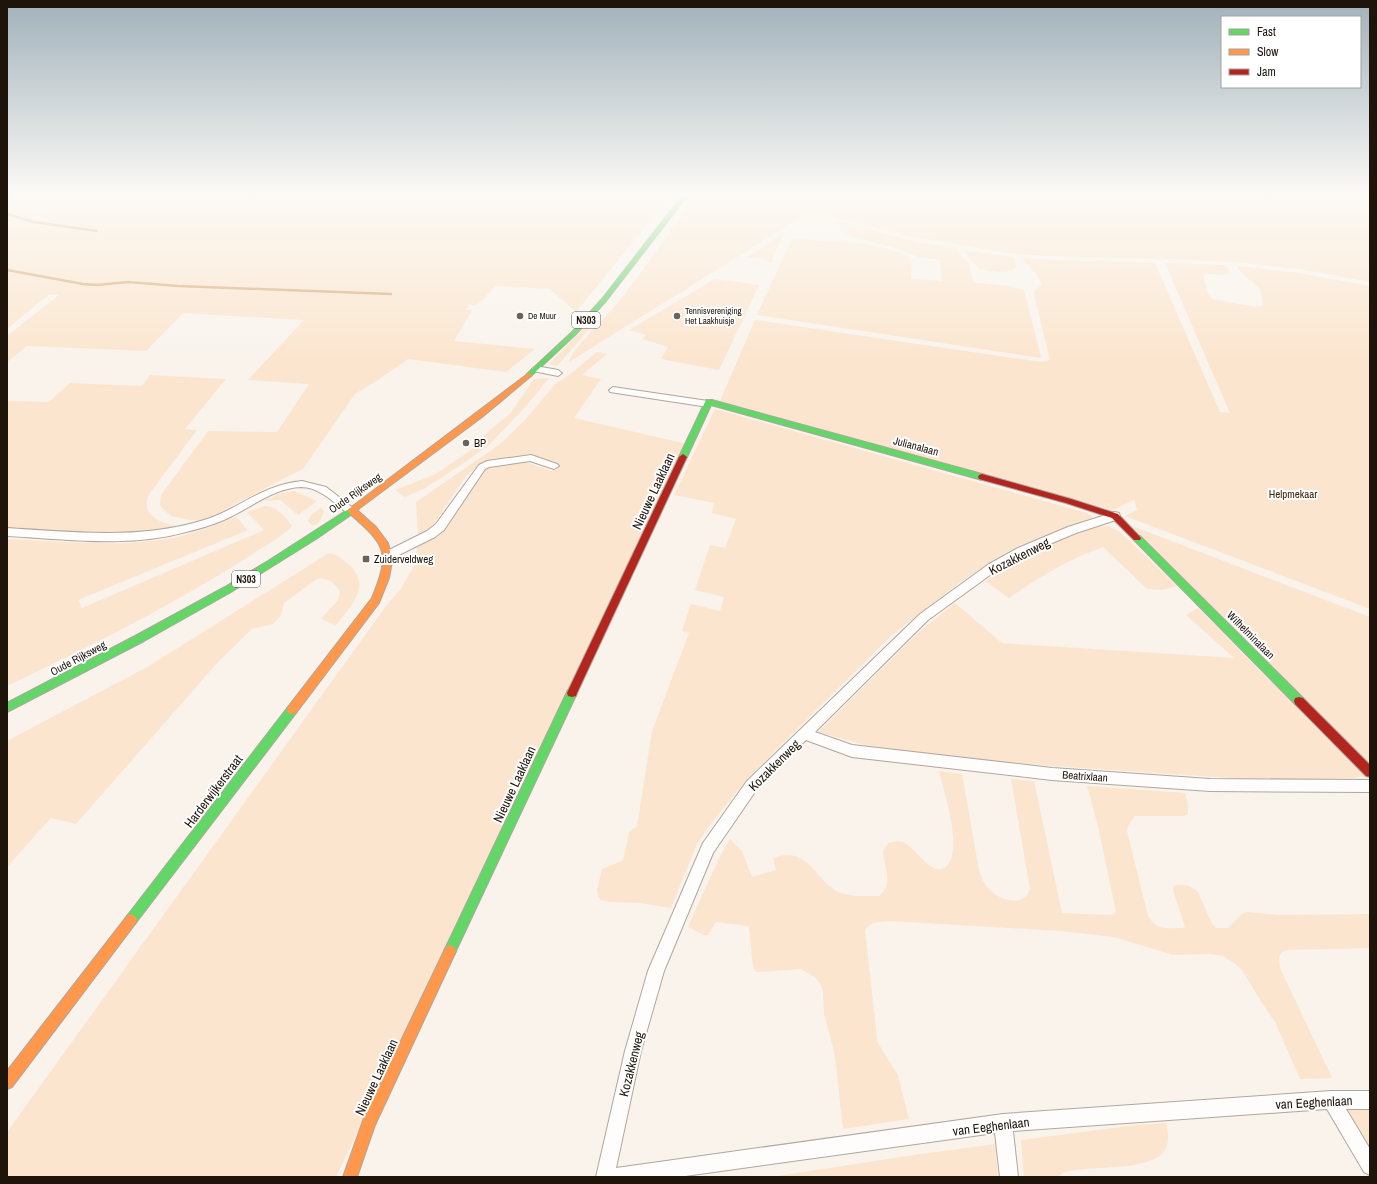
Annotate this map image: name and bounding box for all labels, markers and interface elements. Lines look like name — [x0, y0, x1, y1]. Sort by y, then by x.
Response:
legend — [1221, 16, 1361, 88]
text: Fast — [1257, 24, 1276, 40]
text: Slow — [1257, 44, 1279, 60]
text: Jam — [1257, 64, 1276, 80]
place label: Tennisvereniging Het Laakhuisje — [685, 305, 743, 327]
place label: De Muur — [528, 310, 557, 322]
marker: De Muur — [515, 311, 525, 321]
marker: Tennisvereniging Het Laakhuisje — [672, 311, 682, 321]
road number: N303 — [572, 312, 600, 328]
street label: Julianalaan — [892, 433, 940, 459]
place label: BP — [474, 436, 486, 450]
marker: BP — [461, 438, 471, 448]
street label: Nieuwe Laaklaan — [628, 450, 679, 532]
street label: Oude Rijksweg — [326, 470, 384, 516]
park label: Helpmekaar — [1269, 487, 1317, 501]
street label: Kozakkenweg — [986, 534, 1053, 579]
place label: Zuiderveldweg — [374, 552, 433, 566]
marker: Zuiderveldweg — [361, 554, 371, 564]
road number: N303 — [232, 571, 260, 587]
street label: Wilhelminalaan — [1224, 608, 1278, 662]
street label: Oude Rijksweg — [48, 637, 108, 679]
street label: Kozakkenweg — [745, 736, 804, 795]
street label: Nieuwe Laaklaan — [489, 743, 540, 825]
street label: Harderwijkerstraat — [180, 751, 246, 831]
street label: Beatrixlaan — [1062, 767, 1108, 785]
street label: Kozakkenweg — [615, 1030, 648, 1098]
street label: Nieuwe Laaklaan — [351, 1036, 402, 1118]
street label: van Eeghenlaan — [1275, 1092, 1353, 1113]
street label: van Eeghenlaan — [952, 1113, 1030, 1140]

